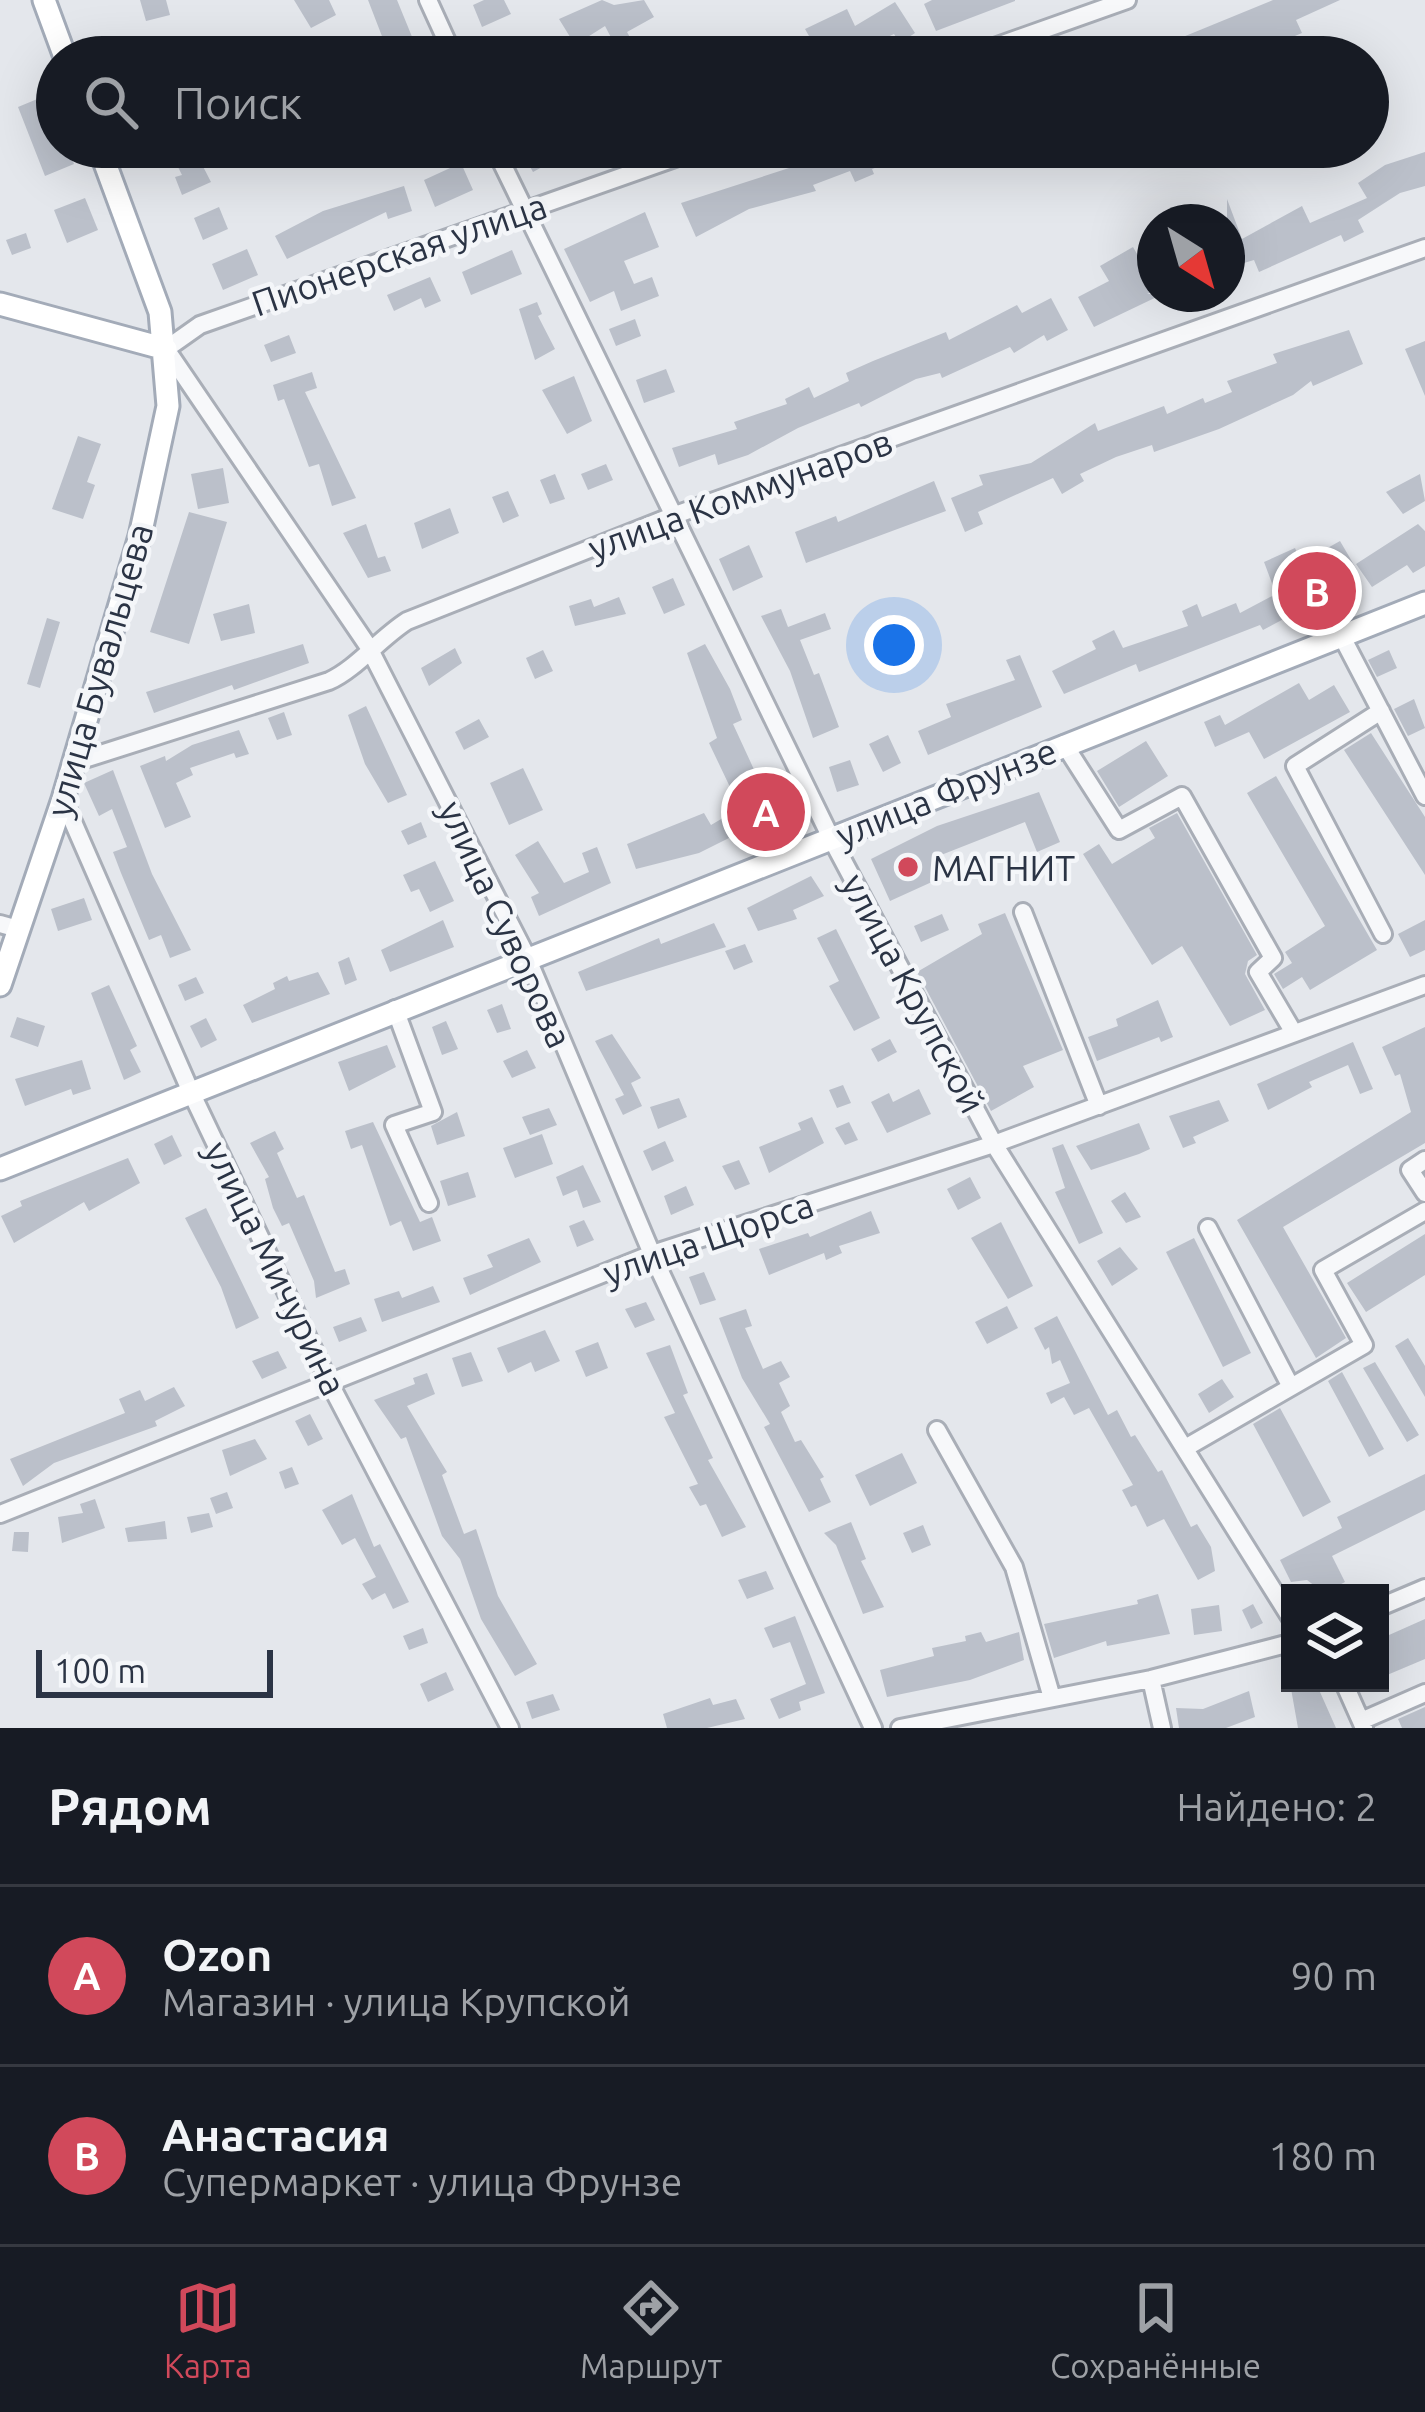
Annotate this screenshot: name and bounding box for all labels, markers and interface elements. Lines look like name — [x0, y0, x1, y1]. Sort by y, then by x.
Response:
search box — [36, 36, 1389, 168]
icon: search — [78, 69, 144, 135]
text: Поиск — [174, 77, 302, 128]
street label: Пионерская улица — [246, 184, 552, 324]
north arrow — [1137, 204, 1245, 312]
street label: улица Коммунаров — [582, 420, 898, 568]
street label: улица Бувальцева — [37, 518, 161, 822]
pin: B — [1278, 546, 1356, 636]
your location — [864, 615, 924, 675]
street label: улица Фрунзе — [830, 729, 1062, 855]
pin: A — [727, 767, 805, 857]
street label: улица Суворова — [431, 794, 581, 1054]
place label: МАГНИТ — [932, 847, 1075, 888]
marker: МАГНИТ — [895, 854, 921, 880]
street label: улица Крупской — [834, 867, 994, 1119]
street label: улица Мичурина — [197, 1134, 355, 1402]
street label: улица Щорса — [597, 1183, 819, 1293]
map controls — [1281, 1584, 1389, 1692]
button: layers — [1281, 1584, 1389, 1692]
scale bar — [36, 1644, 273, 1697]
text: 100 m — [54, 1652, 146, 1689]
text: Рядом — [48, 1777, 212, 1835]
text: Найдено: 2 — [1177, 1785, 1377, 1828]
text: Ozon — [162, 1929, 272, 1980]
text: A — [73, 1954, 101, 1997]
text: 90 m — [1290, 1954, 1377, 1997]
text: Магазин · улица Крупской — [162, 1980, 630, 2023]
text: Анастасия — [162, 2109, 390, 2160]
text: B — [74, 2134, 100, 2177]
text: 180 m — [1268, 2134, 1377, 2177]
text: Супермаркет · улица Фрунзе — [162, 2160, 682, 2203]
tab: Карта — [164, 2275, 252, 2384]
tab: Маршрут — [580, 2275, 722, 2384]
tab: Сохранённые — [1050, 2275, 1261, 2384]

